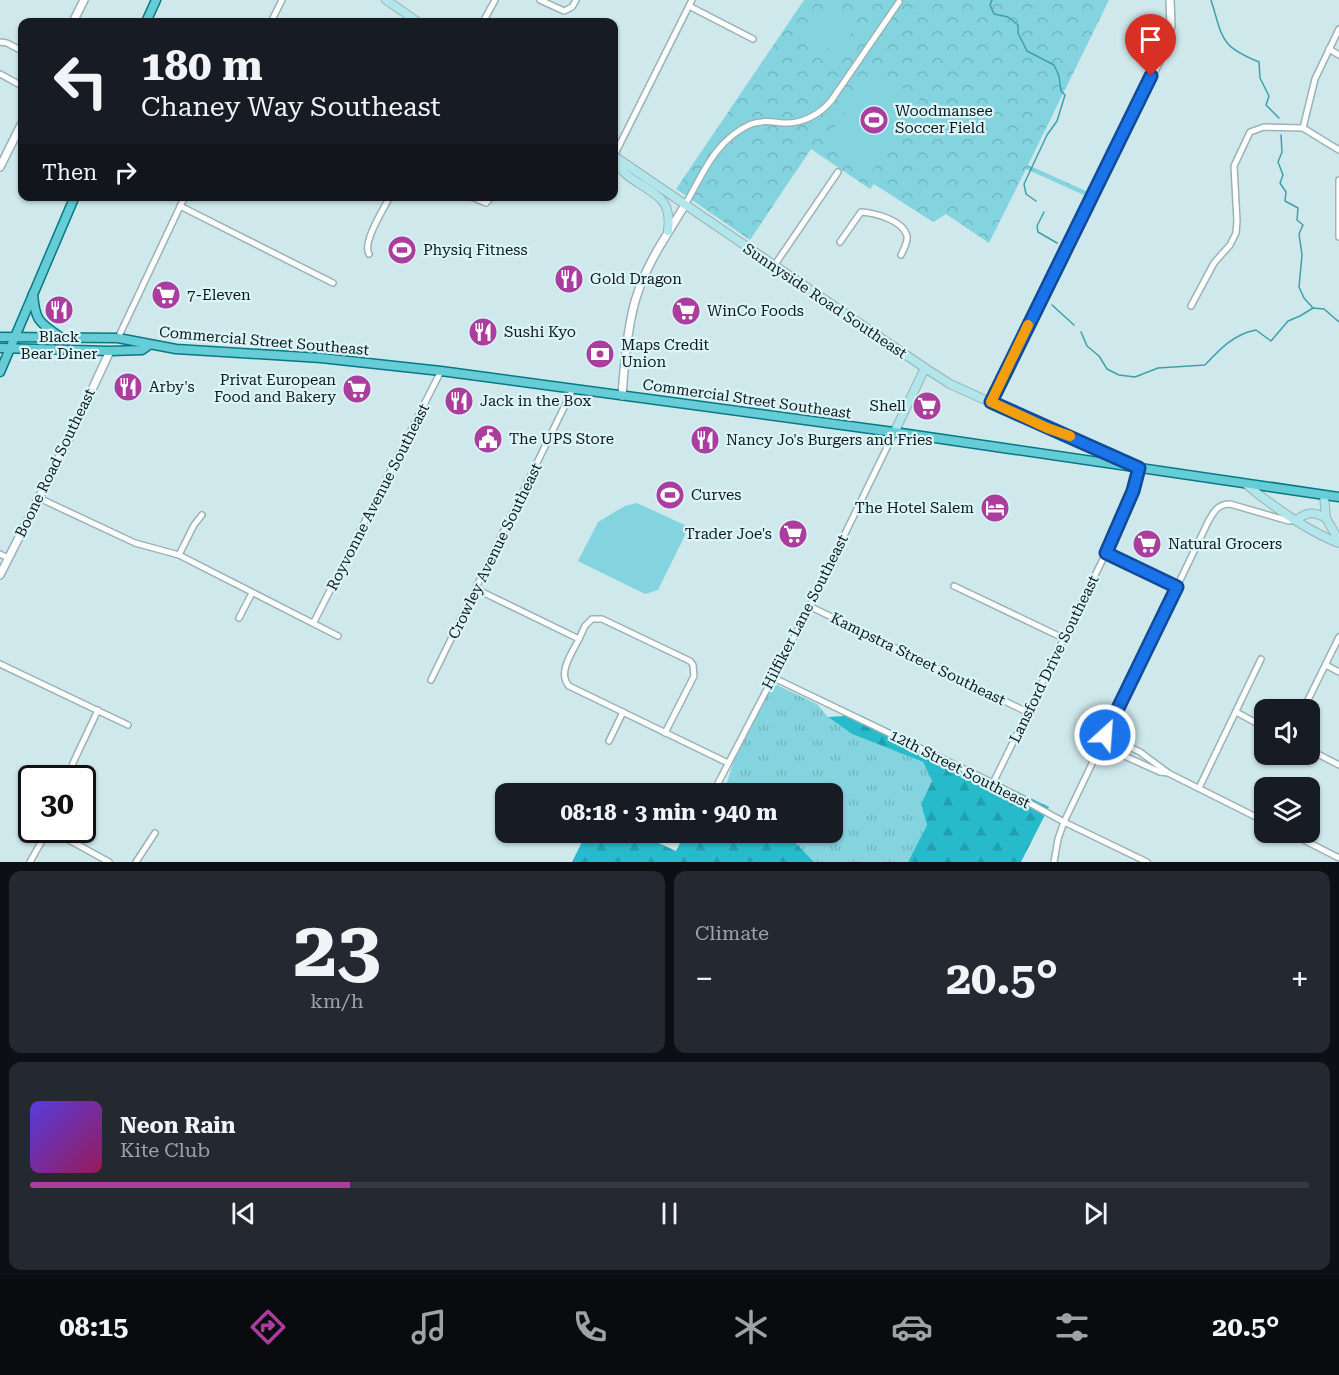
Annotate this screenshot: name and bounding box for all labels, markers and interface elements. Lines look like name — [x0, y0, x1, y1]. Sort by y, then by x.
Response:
pin — [1125, 14, 1176, 76]
icon: arrive — [1134, 23, 1167, 56]
text: 180 m — [141, 41, 263, 90]
icon: left — [42, 42, 120, 120]
text: Chaney Way Southeast — [141, 91, 441, 123]
place label: Woodmansee Soccer Field — [895, 102, 993, 137]
sports icon: Woodmansee Soccer Field — [858, 104, 890, 136]
icon: right — [109, 156, 142, 189]
text: Then — [42, 160, 97, 185]
sports icon: Physiq Fitness — [386, 234, 418, 266]
street label: Sunnyside Road Southeast — [740, 240, 910, 363]
place label: Physiq Fitness — [423, 241, 528, 259]
restaurant icon: Gold Dragon — [553, 263, 585, 295]
place label: Gold Dragon — [590, 270, 682, 288]
supermarket icon: 7-Eleven — [150, 279, 182, 311]
place label: 7-Eleven — [187, 286, 251, 304]
restaurant icon: Black Bear Diner — [43, 294, 75, 326]
supermarket icon: WinCo Foods — [670, 295, 702, 327]
place label: WinCo Foods — [707, 302, 804, 320]
restaurant icon: Sushi Kyo — [467, 316, 499, 348]
street label: Commercial Street Southeast — [158, 323, 370, 359]
place label: Sushi Kyo — [504, 323, 576, 341]
place label: Black Bear Diner — [21, 328, 97, 363]
place label: Maps Credit Union — [621, 336, 710, 371]
bank icon: Maps Credit Union — [584, 338, 616, 370]
restaurant icon: Arby's — [112, 371, 144, 403]
place label: Privat European Food and Bakery — [214, 371, 336, 406]
supermarket icon: Privat European Food and Bakery — [341, 373, 373, 405]
street label: Commercial Street Southeast — [641, 375, 853, 423]
place label: Arby's — [149, 378, 195, 396]
street label: Boone Road Southeast — [11, 385, 99, 540]
restaurant icon: Jack in the Box — [443, 385, 475, 417]
supermarket icon: Shell — [911, 390, 943, 422]
place label: Jack in the Box — [480, 392, 591, 410]
place label: Shell — [870, 397, 906, 415]
street label: Royvonne Avenue Southeast — [323, 400, 433, 593]
public building icon: The UPS Store — [472, 423, 504, 455]
restaurant icon: Nancy Jo's Burgers and Fries — [689, 424, 721, 456]
place label: The UPS Store — [509, 430, 614, 448]
place label: Nancy Jo's Burgers and Fries — [726, 431, 932, 449]
street label: Crowley Avenue Southeast — [444, 460, 546, 642]
sports icon: Curves — [654, 479, 686, 511]
place label: Curves — [691, 486, 741, 504]
hotel icon: The Hotel Salem — [979, 492, 1011, 524]
place label: The Hotel Salem — [855, 499, 974, 517]
supermarket icon: Trader Joe's — [777, 518, 809, 550]
place label: Trader Joe's — [685, 525, 772, 543]
supermarket icon: Natural Grocers — [1131, 528, 1163, 560]
street label: Hilfiker Lane Southeast — [758, 531, 852, 692]
place label: Natural Grocers — [1168, 535, 1282, 553]
street label: Lansford Drive Southeast — [1006, 572, 1103, 746]
street label: Kampstra Street Southeast — [828, 609, 1009, 709]
map controls — [1254, 699, 1320, 843]
button: sound — [1254, 699, 1320, 765]
position arrow — [1073, 703, 1137, 767]
street label: 12th Street Southeast — [887, 726, 1034, 812]
speed limit sign: 30 — [18, 765, 96, 843]
button: layers — [1254, 777, 1320, 843]
text: 08:18 · 3 min · 940 m — [560, 800, 778, 825]
text: 23 — [293, 904, 381, 995]
text: Climate — [695, 921, 769, 945]
text: 20.5° — [946, 952, 1058, 1005]
text: − — [695, 959, 713, 998]
text: + — [1291, 959, 1309, 998]
text: km/h — [310, 989, 364, 1013]
text: Neon Rain — [120, 1113, 235, 1138]
text: Kite Club — [120, 1138, 210, 1162]
icon: previous — [227, 1197, 260, 1230]
icon: pause — [653, 1197, 686, 1230]
icon: next — [1079, 1197, 1112, 1230]
icon: directions — [247, 1306, 289, 1348]
icon: music — [408, 1306, 450, 1348]
icon: phone — [569, 1306, 611, 1348]
icon: climate — [730, 1306, 772, 1348]
icon: car — [891, 1306, 933, 1348]
icon: filters — [1051, 1306, 1093, 1348]
text: 08:15 — [59, 1311, 128, 1343]
text: 20.5° — [1212, 1311, 1280, 1343]

